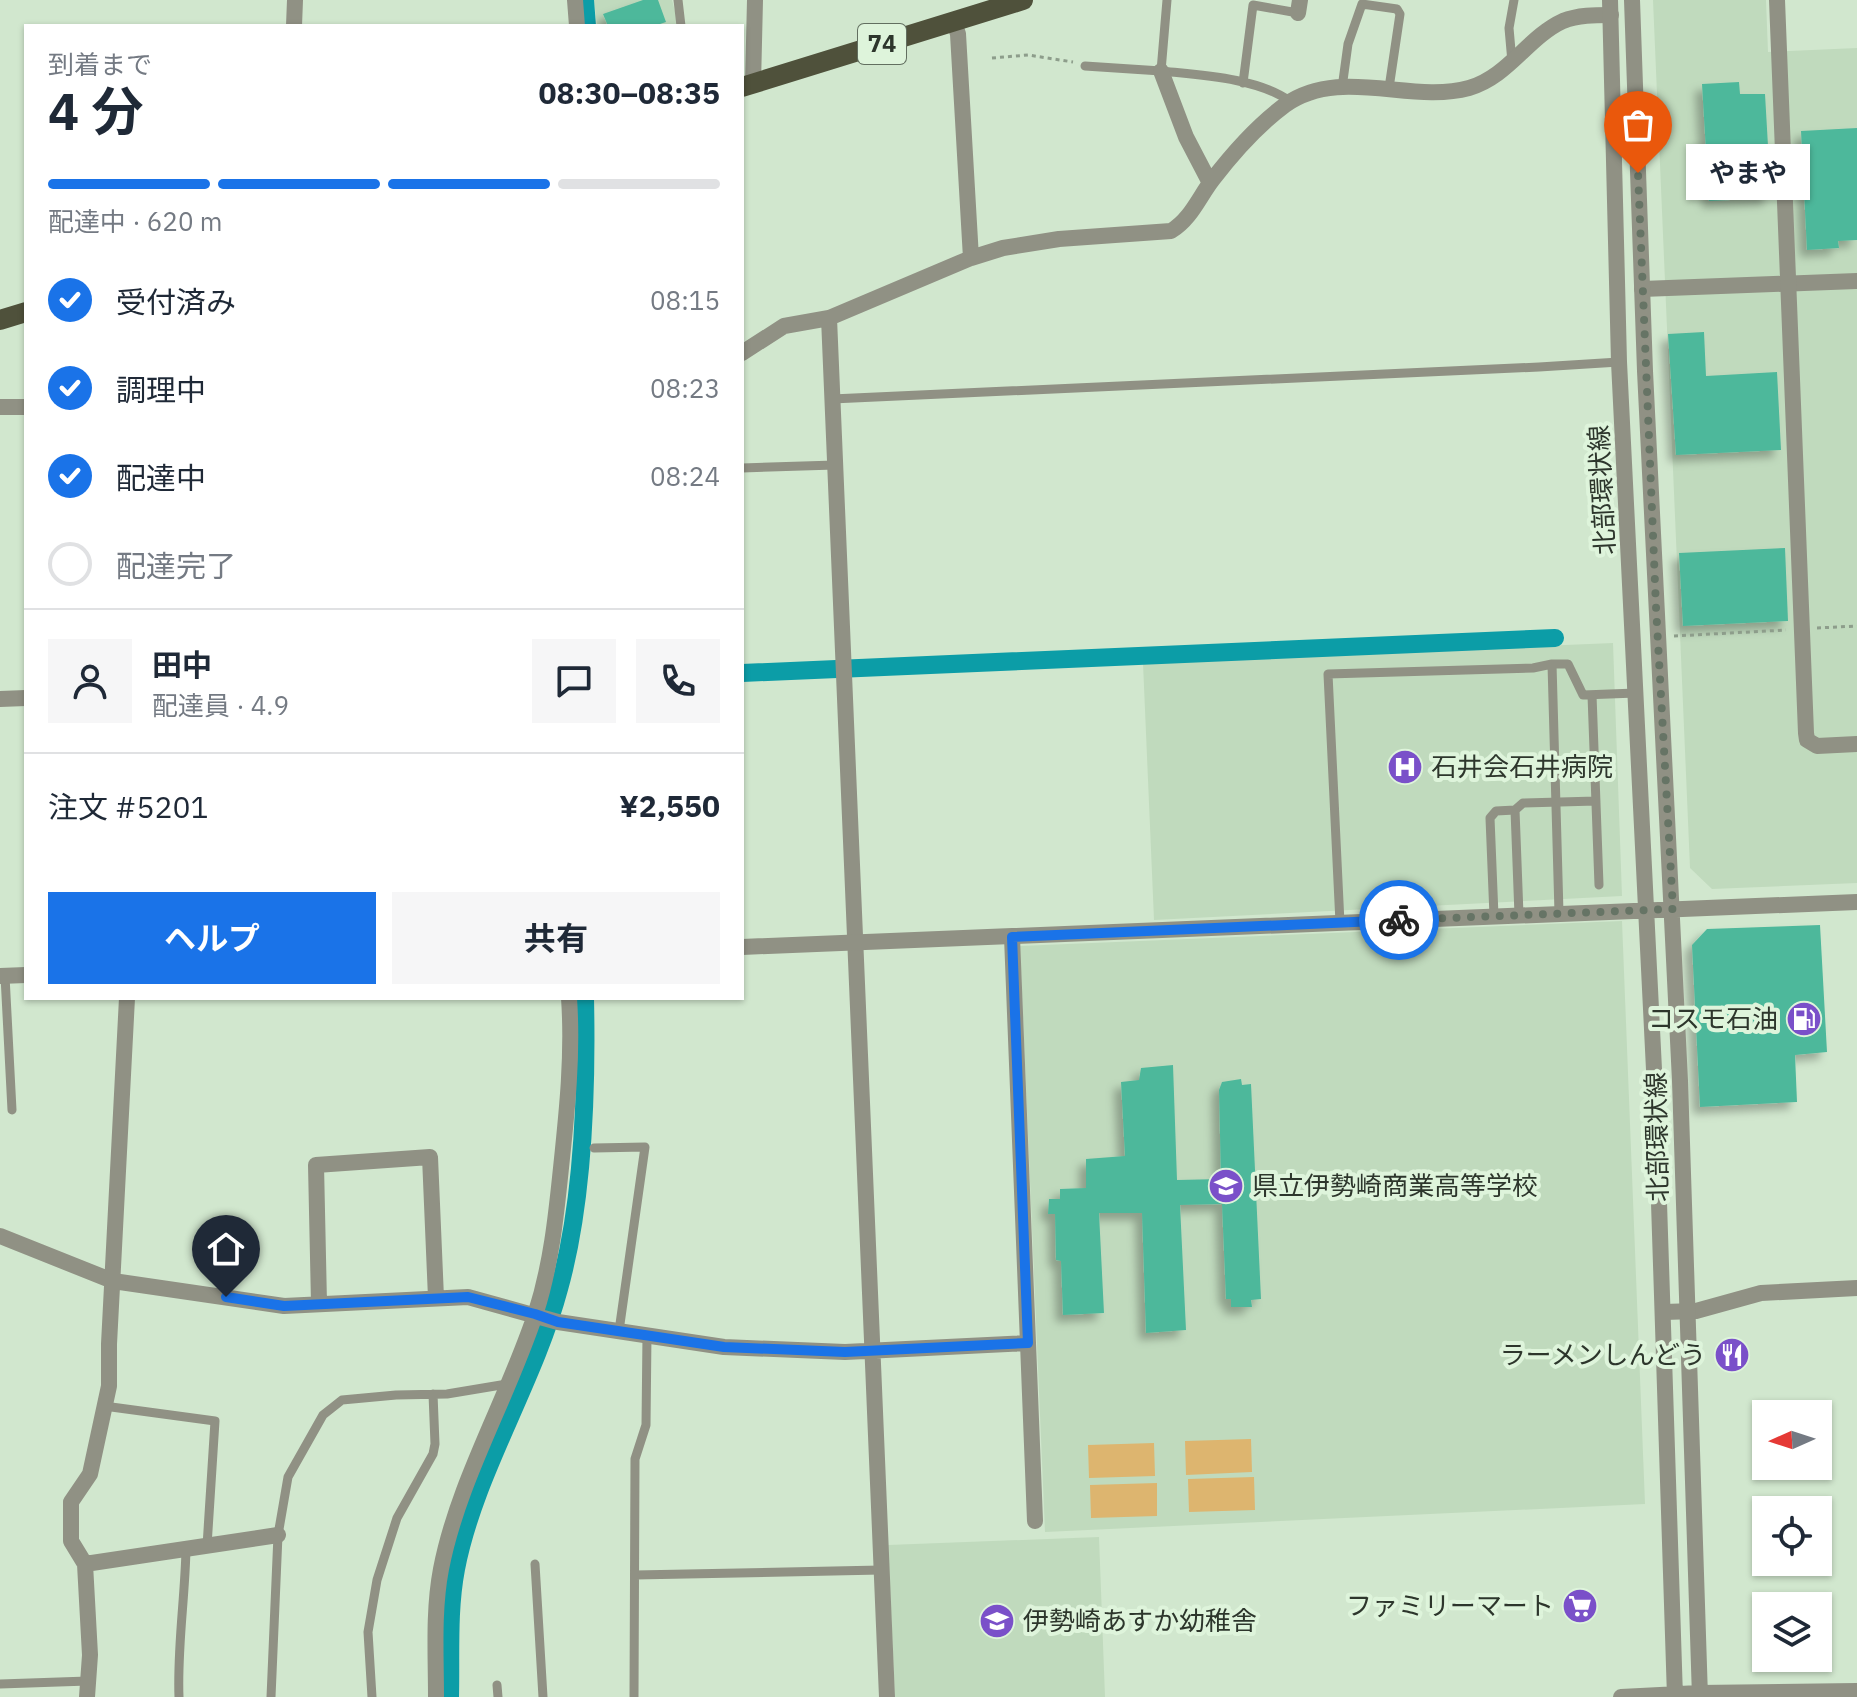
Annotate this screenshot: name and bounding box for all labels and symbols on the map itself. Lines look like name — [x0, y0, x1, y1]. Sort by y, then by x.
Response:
road number: 74 — [858, 24, 906, 64]
pin — [1604, 91, 1672, 173]
callout: やまや — [1686, 145, 1810, 201]
street label: 北部環状線 — [1581, 424, 1621, 556]
hospital icon: 石井会石井病院 — [1386, 748, 1424, 786]
place label: 石井会石井病院 — [1431, 749, 1613, 783]
courier — [1359, 880, 1439, 960]
fuel station icon: コスモ石油 — [1785, 1000, 1823, 1038]
place label: コスモ石油 — [1648, 1001, 1778, 1035]
street label: 北部環状線 — [1638, 1072, 1674, 1202]
school or university icon: 県立伊勢崎商業高等学校 — [1207, 1167, 1245, 1205]
place label: 県立伊勢崎商業高等学校 — [1252, 1168, 1538, 1202]
pin — [192, 1215, 260, 1297]
restaurant icon: ラーメンしんどう — [1713, 1336, 1751, 1374]
place label: ラーメンしんどう — [1500, 1337, 1706, 1371]
north arrow — [1752, 1400, 1832, 1480]
supermarket icon: ファミリーマート — [1561, 1587, 1599, 1625]
place label: ファミリーマート — [1346, 1588, 1554, 1622]
school or university icon: 伊勢崎あすか幼稚舎 — [978, 1602, 1016, 1640]
place label: 伊勢崎あすか幼稚舎 — [1023, 1603, 1257, 1637]

